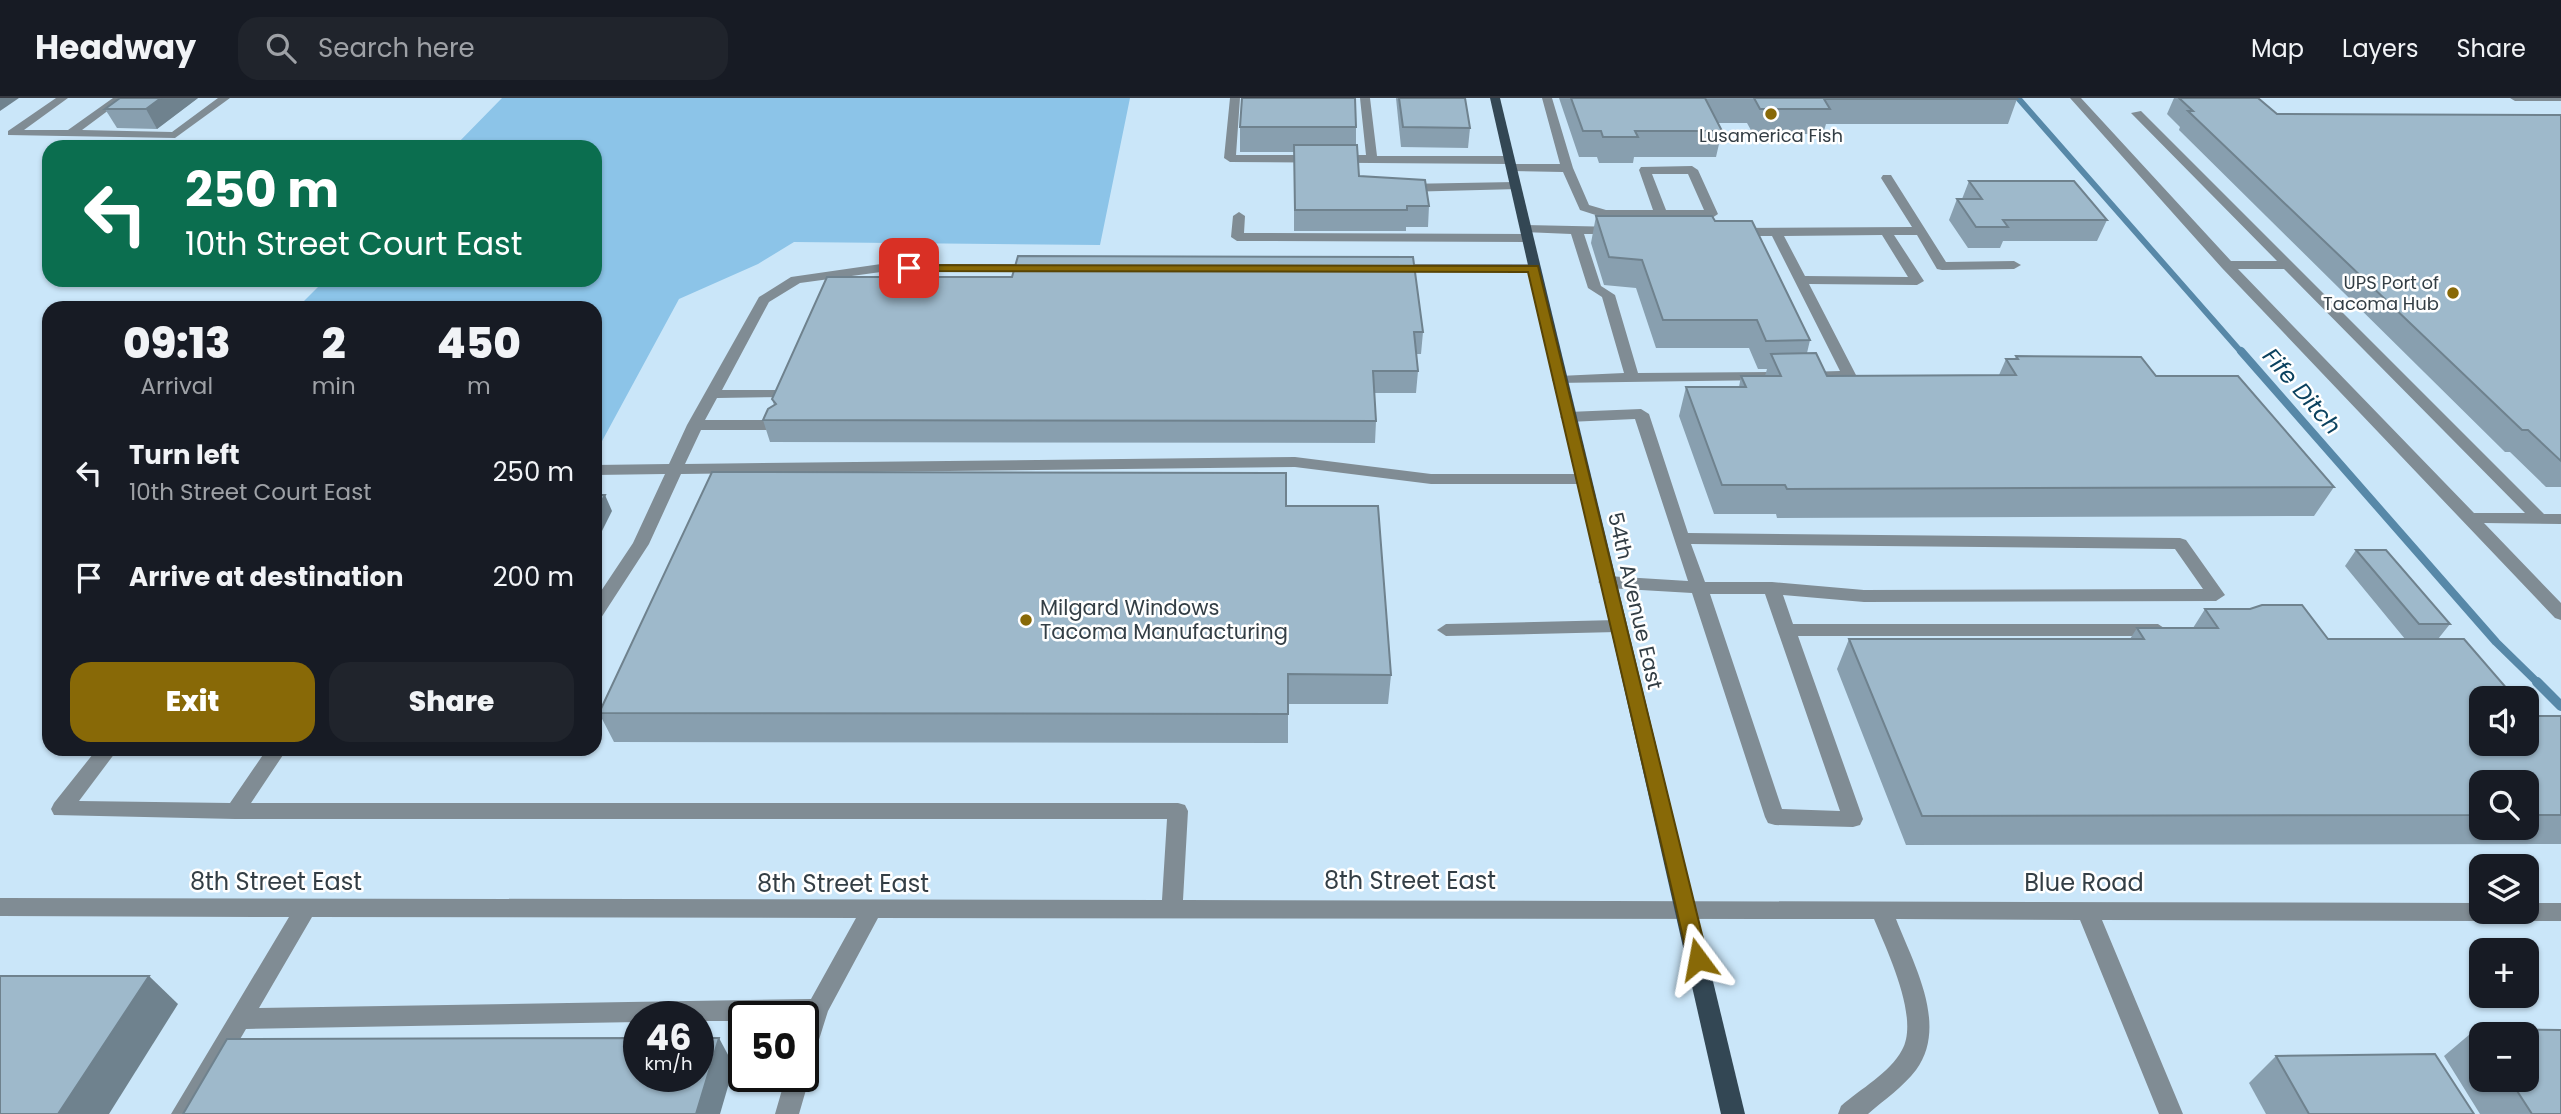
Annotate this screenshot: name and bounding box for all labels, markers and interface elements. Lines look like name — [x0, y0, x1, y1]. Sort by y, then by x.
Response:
search box — [238, 17, 728, 80]
text: Headway — [35, 24, 196, 71]
icon: search — [262, 29, 300, 67]
text: Search here — [318, 30, 475, 66]
text: Map — [2251, 32, 2304, 65]
text: Layers — [2342, 32, 2418, 65]
text: Share — [2456, 32, 2526, 65]
marker: Lusamerica Fish — [1763, 106, 1779, 122]
place label: Lusamerica Fish — [1699, 123, 1843, 148]
text: 250 m — [185, 156, 339, 224]
icon: left — [70, 168, 161, 259]
text: 10th Street Court East — [185, 221, 522, 266]
pin — [879, 238, 939, 298]
icon: arrive — [890, 249, 928, 287]
place label: UPS Port of Tacoma Hub — [2323, 270, 2439, 316]
marker: UPS Port of Tacoma Hub — [2445, 285, 2461, 301]
text: 09:13 — [123, 314, 231, 373]
text: 2 — [322, 314, 346, 373]
text: 450 — [437, 314, 521, 373]
water label: Fife Ditch — [2256, 341, 2348, 441]
text: Arrival — [141, 370, 213, 402]
text: min — [312, 370, 356, 402]
text: m — [467, 370, 491, 402]
text: Turn left — [129, 437, 240, 473]
icon: left — [70, 454, 108, 492]
text: 250 m — [493, 454, 574, 490]
text: 10th Street Court East — [129, 476, 372, 508]
street label: 54th Avenue East — [1601, 509, 1670, 692]
icon: arrive — [70, 559, 108, 597]
text: Arrive at destination — [129, 559, 404, 595]
text: 200 m — [493, 559, 574, 595]
place label: Milgard Windows Tacoma Manufacturing — [1040, 593, 1288, 646]
marker: Milgard Windows Tacoma Manufacturing — [1018, 612, 1034, 628]
button: Exit — [70, 662, 315, 742]
button: Share — [329, 662, 574, 742]
map controls — [2469, 686, 2539, 1092]
button: sound — [2469, 686, 2539, 756]
button: search — [2469, 770, 2539, 840]
button: layers — [2469, 854, 2539, 924]
street label: 8th Street East — [1324, 864, 1496, 897]
street label: 8th Street East — [190, 865, 362, 898]
street label: Blue Road — [2024, 866, 2144, 899]
street label: 8th Street East — [757, 867, 929, 900]
position arrow — [1661, 922, 1735, 996]
button: + — [2469, 938, 2539, 1008]
speed limit sign: 50 — [728, 1001, 819, 1092]
text: 46 — [646, 1013, 692, 1062]
button: − — [2469, 1022, 2539, 1092]
text: km/h — [645, 1051, 692, 1076]

